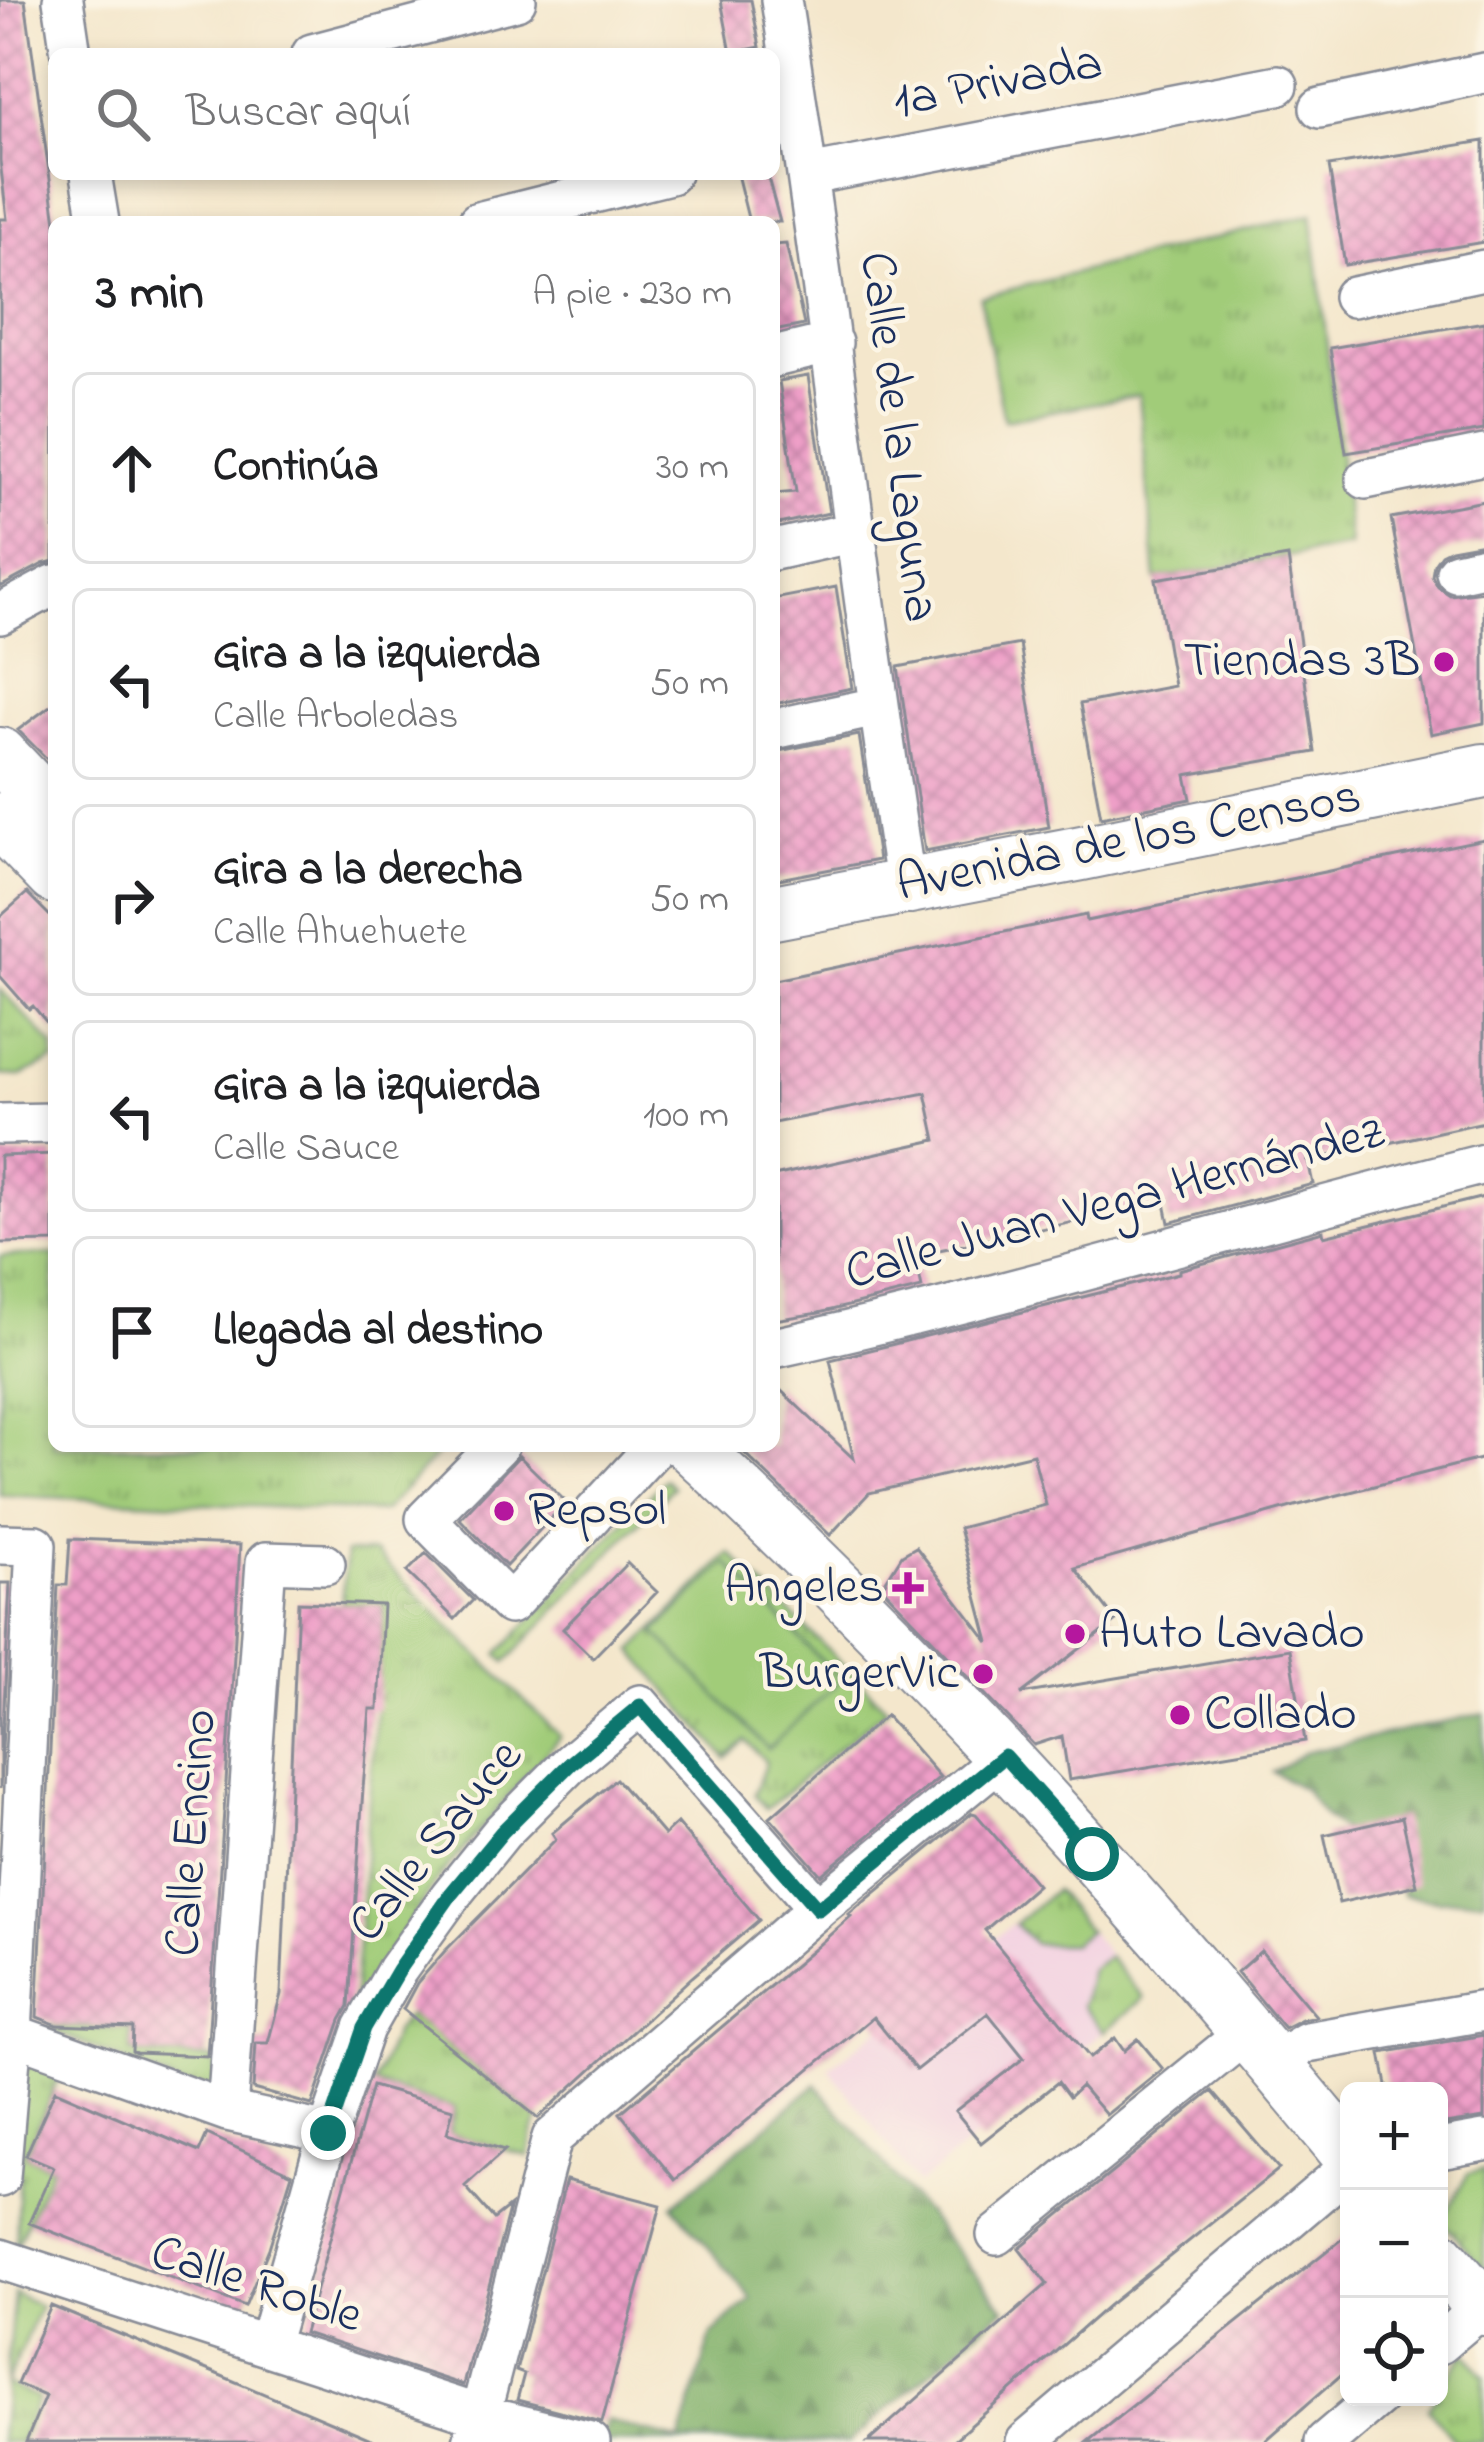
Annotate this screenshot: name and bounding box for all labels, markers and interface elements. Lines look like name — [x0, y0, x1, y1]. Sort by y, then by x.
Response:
street label: 1a Privada — [887, 27, 1109, 141]
search box — [48, 48, 780, 180]
icon: search — [90, 81, 156, 147]
text: Buscar aquí — [186, 81, 411, 147]
street label: Calle de la Laguna — [837, 248, 957, 626]
text: 3 min — [96, 257, 204, 332]
text: A pie · 230 m — [532, 266, 732, 323]
icon: ahead — [99, 435, 165, 501]
text: Continúa — [213, 435, 379, 501]
text: 30 m — [656, 440, 729, 497]
text: Gira a la izquierda — [213, 623, 541, 689]
place label: Tiendas 3B — [1183, 625, 1420, 700]
marker: Tiendas 3B — [1431, 649, 1457, 675]
icon: left — [99, 651, 165, 717]
text: 50 m — [650, 656, 729, 713]
text: Calle Arboledas — [213, 689, 458, 746]
street label: Avenida de los Censos — [891, 760, 1367, 924]
text: Gira a la derecha — [213, 839, 523, 905]
icon: right — [99, 867, 165, 933]
text: 50 m — [650, 872, 729, 929]
text: Calle Ahuehuete — [213, 905, 467, 962]
text: Gira a la izquierda — [213, 1055, 541, 1121]
icon: left — [99, 1083, 165, 1149]
text: 100 m — [643, 1088, 729, 1145]
street label: Calle Juan Vega Hernández — [837, 1096, 1393, 1312]
text: Calle Sauce — [213, 1121, 399, 1178]
icon: arrive — [99, 1299, 165, 1365]
text: Llegada al destino — [213, 1299, 543, 1365]
place label: Repsol — [528, 1474, 666, 1549]
marker: Repsol — [491, 1498, 517, 1524]
place label: Angeles — [724, 1551, 884, 1626]
marker: Angeles — [895, 1575, 921, 1601]
place label: Auto Lavado — [1099, 1597, 1365, 1672]
marker: Auto Lavado — [1062, 1621, 1088, 1647]
place label: BurgerVic — [758, 1637, 959, 1712]
marker: BurgerVic — [970, 1661, 996, 1687]
place label: Collado — [1204, 1678, 1357, 1753]
marker: Collado — [1167, 1702, 1193, 1728]
street label: Calle Encino — [147, 1707, 239, 1959]
street label: Calle Sauce — [331, 1724, 543, 1960]
route start — [1065, 1827, 1119, 1881]
map controls — [1340, 2082, 1448, 2406]
button: + — [1340, 2082, 1448, 2190]
route end — [301, 2106, 355, 2160]
button: − — [1340, 2190, 1448, 2298]
street label: Calle Roble — [141, 2217, 372, 2355]
button: locate — [1340, 2298, 1448, 2406]

